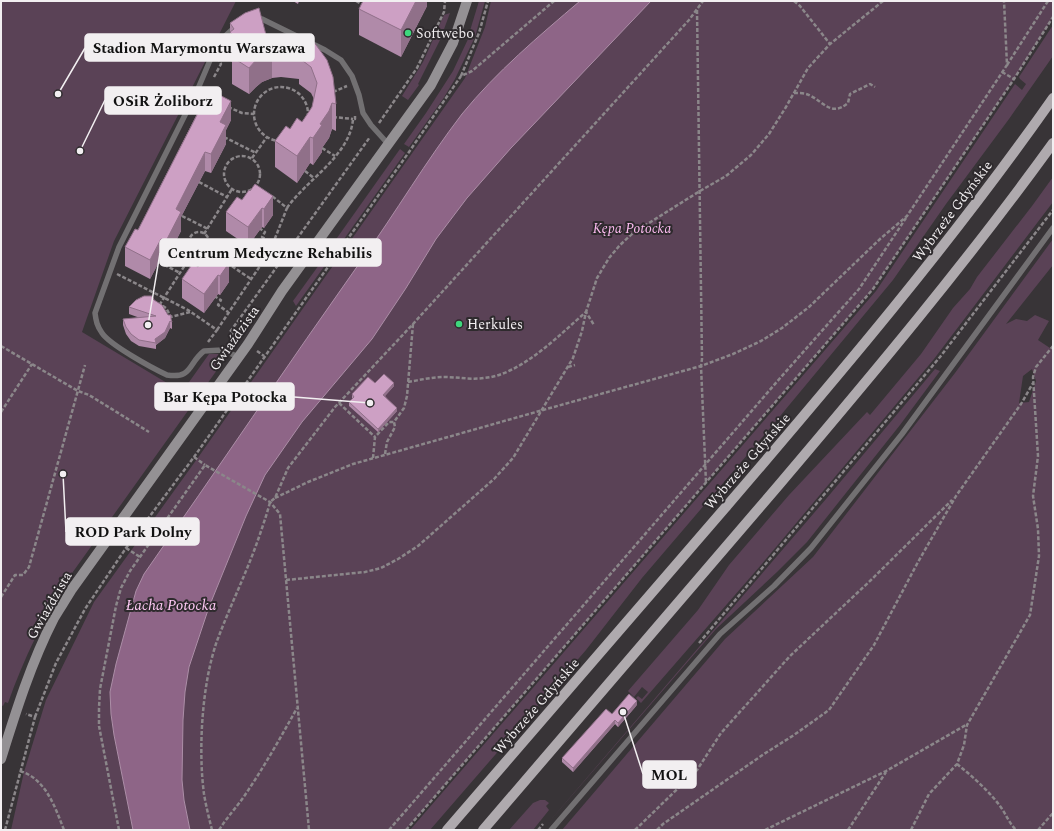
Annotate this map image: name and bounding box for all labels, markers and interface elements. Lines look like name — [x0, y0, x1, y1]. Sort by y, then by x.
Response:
place label: Softwebo — [416, 23, 474, 44]
marker: Softwebo — [403, 28, 413, 38]
callout: Stadion Marymontu Warszawa — [85, 34, 314, 61]
text: Stadion Marymontu Warszawa — [93, 37, 306, 60]
callout: OSiR Żoliborz — [105, 87, 221, 114]
text: OSiR Żoliborz — [113, 90, 213, 113]
street label: Wybrzeże Gdyńskie — [907, 156, 998, 266]
park label: Kępa Potocka — [593, 218, 671, 239]
callout: Centrum Medyczne Rehabilis — [160, 239, 381, 266]
text: Centrum Medyczne Rehabilis — [168, 242, 372, 265]
street label: Gwiaździsta — [204, 301, 265, 375]
place label: Herkules — [467, 314, 523, 335]
marker: Herkules — [454, 319, 464, 329]
callout: Bar Kępa Potocka — [155, 383, 294, 410]
text: Bar Kępa Potocka — [163, 386, 287, 409]
street label: Wybrzeże Gdyńskie — [699, 408, 796, 514]
callout: ROD Park Dolny — [66, 518, 199, 545]
text: ROD Park Dolny — [75, 521, 192, 544]
street label: Gwiaździsta — [21, 567, 78, 643]
water label: Łacha Potocka — [126, 594, 217, 617]
street label: Wybrzeże Gdyńskie — [488, 653, 585, 759]
callout: MOL — [643, 761, 696, 788]
text: MOL — [651, 764, 687, 787]

